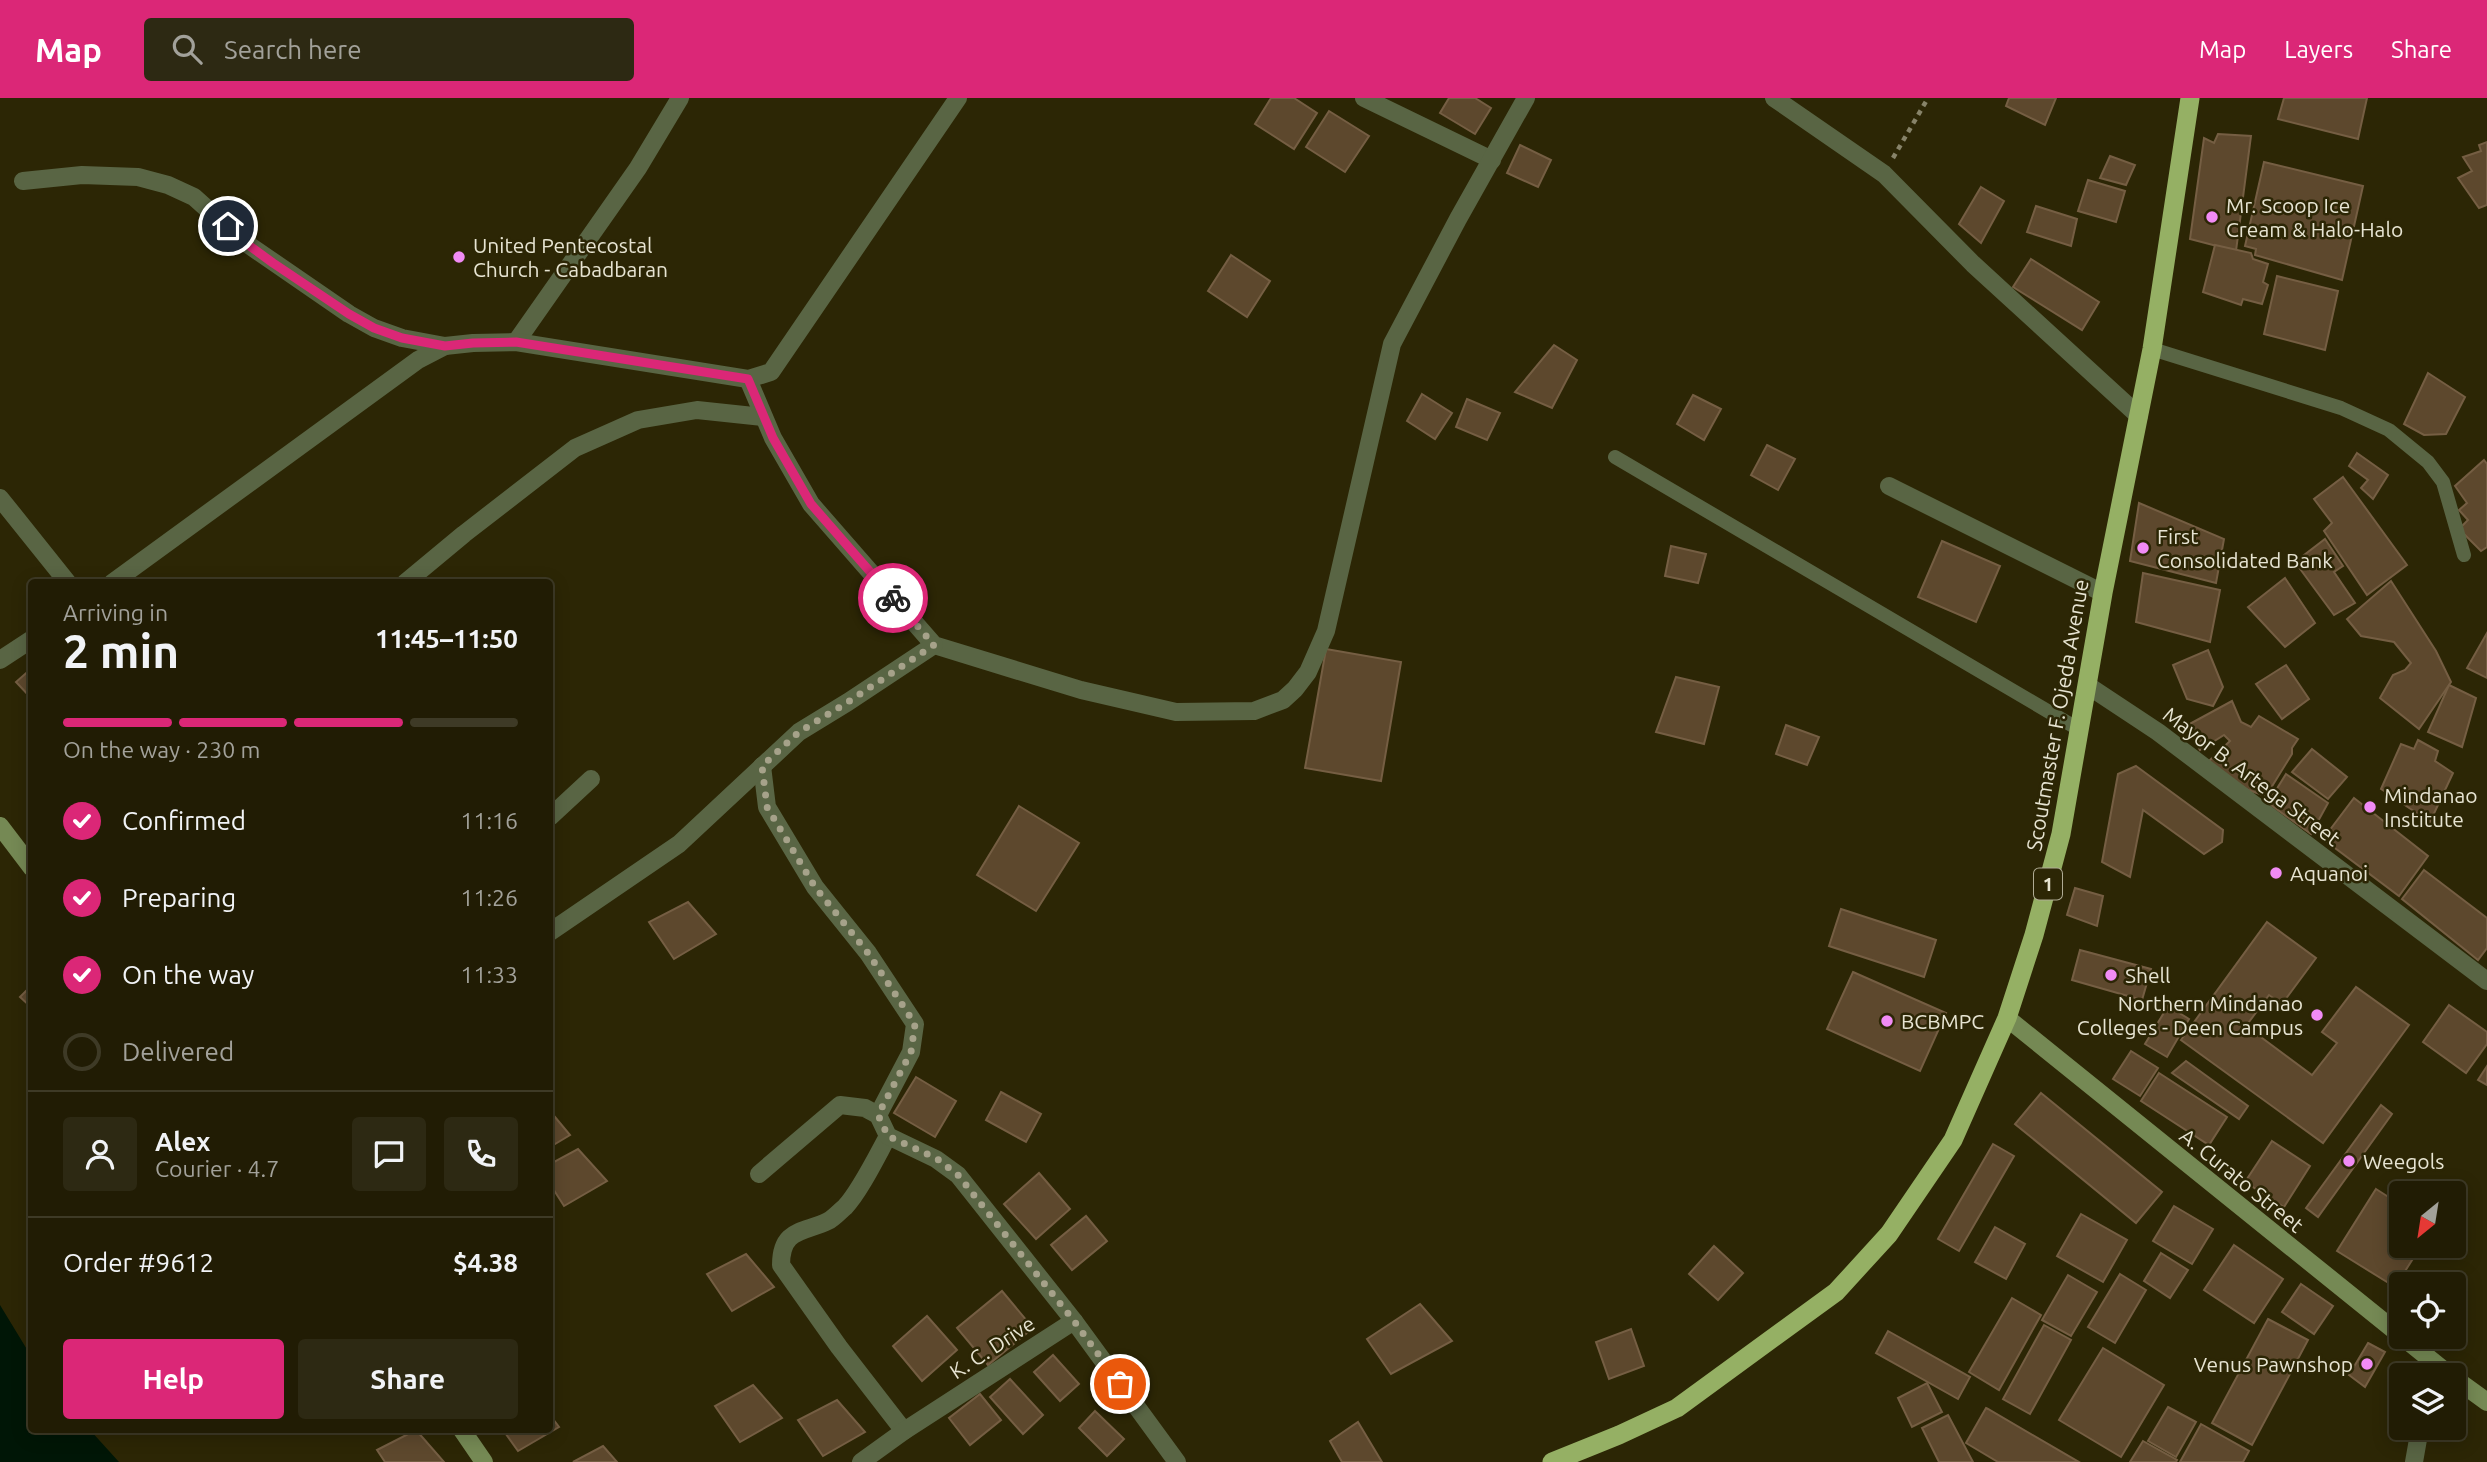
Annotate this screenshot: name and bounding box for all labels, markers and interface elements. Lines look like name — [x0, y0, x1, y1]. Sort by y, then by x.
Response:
search box — [144, 18, 634, 81]
icon: search — [168, 30, 206, 68]
text: Map — [35, 31, 102, 68]
text: Search here — [224, 35, 362, 64]
text: Map — [2199, 36, 2246, 63]
text: Layers — [2284, 36, 2353, 63]
text: Share — [2391, 36, 2452, 63]
place label: Mr. Scoop Ice Cream & Halo-Halo — [2226, 193, 2403, 241]
pin — [198, 196, 258, 256]
icon: home — [209, 207, 247, 245]
marker: Mr. Scoop Ice Cream & Halo-Halo — [2204, 209, 2220, 225]
place label: United Pentecostal Church - Cabadbaran — [473, 233, 668, 281]
marker: United Pentecostal Church - Cabadbaran — [451, 249, 467, 265]
place label: First Consolidated Bank — [2157, 524, 2333, 572]
marker: First Consolidated Bank — [2135, 540, 2151, 556]
courier — [858, 563, 928, 633]
street label: Scoutmaster F. Ojeda Avenue — [2021, 577, 2093, 853]
icon: bike — [874, 579, 912, 617]
text: Arriving in — [63, 600, 168, 625]
text: 11:45–11:50 — [375, 624, 518, 653]
text: 2 min — [63, 625, 179, 677]
street label: Mayor B. Artega Street — [2159, 702, 2345, 850]
text: On the way · 230 m — [63, 737, 260, 762]
place label: Mindanao Institute — [2384, 783, 2478, 831]
marker: Mindanao Institute — [2362, 799, 2378, 815]
icon: check — [63, 802, 101, 840]
text: Confirmed — [122, 806, 246, 835]
text: 11:16 — [460, 808, 518, 833]
place label: Aquanoi — [2290, 861, 2368, 885]
marker: Aquanoi — [2268, 865, 2284, 881]
road number: 1 — [2034, 869, 2062, 900]
icon: check — [63, 879, 101, 917]
text: Preparing — [122, 883, 236, 912]
text: 11:26 — [460, 885, 518, 910]
icon: check — [63, 956, 101, 994]
text: On the way — [122, 960, 254, 989]
text: 11:33 — [460, 962, 518, 987]
place label: Shell — [2125, 963, 2171, 987]
marker: Shell — [2103, 967, 2119, 983]
place label: Northern Mindanao Colleges - Deen Campus — [2077, 991, 2303, 1039]
marker: Northern Mindanao Colleges - Deen Campus — [2309, 1007, 2325, 1023]
place label: BCBMPC — [1901, 1009, 1984, 1033]
marker: BCBMPC — [1879, 1013, 1895, 1029]
text: Delivered — [122, 1037, 234, 1066]
button: person — [63, 1117, 137, 1191]
button: chat — [352, 1117, 426, 1191]
button: phone — [444, 1117, 518, 1191]
street label: A. Curato Street — [2176, 1123, 2308, 1237]
text: Alex — [155, 1127, 210, 1156]
place label: Weegols — [2363, 1149, 2444, 1173]
marker: Weegols — [2341, 1153, 2357, 1169]
text: Courier · 4.7 — [155, 1156, 279, 1181]
north arrow — [2389, 1181, 2466, 1258]
map controls — [2389, 1181, 2466, 1440]
text: Order #9612 — [63, 1248, 214, 1277]
text: $4.38 — [453, 1248, 518, 1277]
button: locate — [2389, 1272, 2466, 1349]
street label: K. C. Drive — [945, 1311, 1039, 1383]
button: Help — [63, 1339, 284, 1419]
button: Share — [298, 1339, 518, 1419]
place label: Venus Pawnshop — [2194, 1352, 2353, 1376]
pin — [1090, 1354, 1150, 1414]
marker: Venus Pawnshop — [2359, 1356, 2375, 1372]
button: layers — [2389, 1363, 2466, 1440]
icon: bag — [1101, 1365, 1139, 1403]

